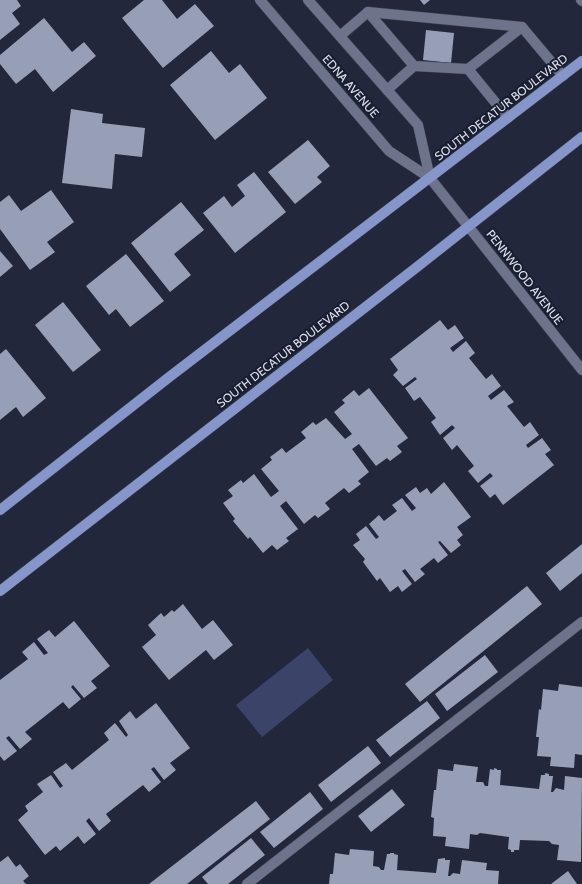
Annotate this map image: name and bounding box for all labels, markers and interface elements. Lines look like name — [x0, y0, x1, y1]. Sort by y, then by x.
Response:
street label: SOUTH DECATUR BOULEVARD — [431, 50, 571, 164]
street label: EDNA AVENUE — [320, 51, 383, 121]
street label: PENNWOOD AVENUE — [483, 227, 567, 328]
street label: SOUTH DECATUR BOULEVARD — [213, 297, 353, 411]

